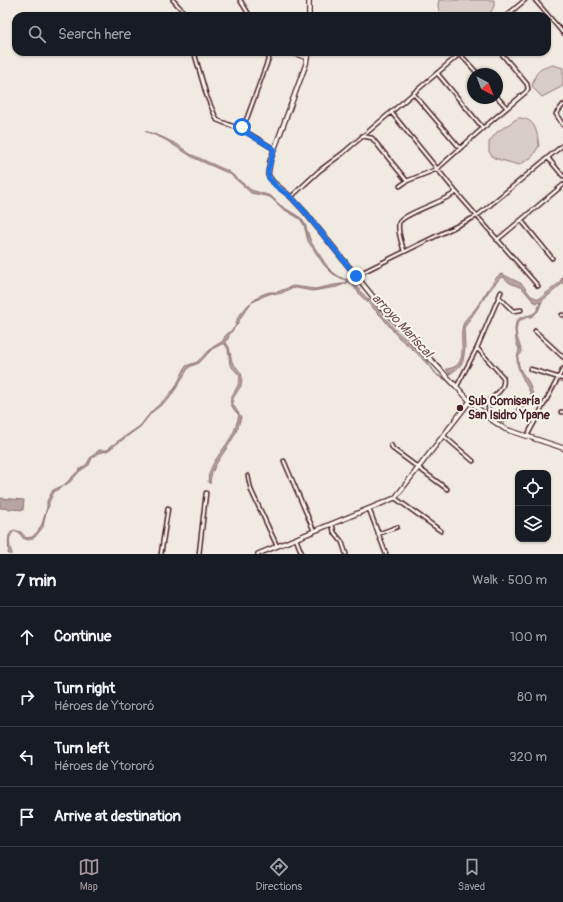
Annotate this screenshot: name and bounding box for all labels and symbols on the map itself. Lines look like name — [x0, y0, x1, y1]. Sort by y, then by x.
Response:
north arrow — [467, 68, 503, 104]
route start — [233, 118, 251, 136]
route end — [347, 267, 365, 285]
water label: arroyo Mariscal — [369, 290, 437, 362]
place label: Sub Comisaría San Isidro Ypane — [468, 394, 551, 423]
marker: Sub Comisaría San Isidro Ypane — [455, 403, 465, 413]

